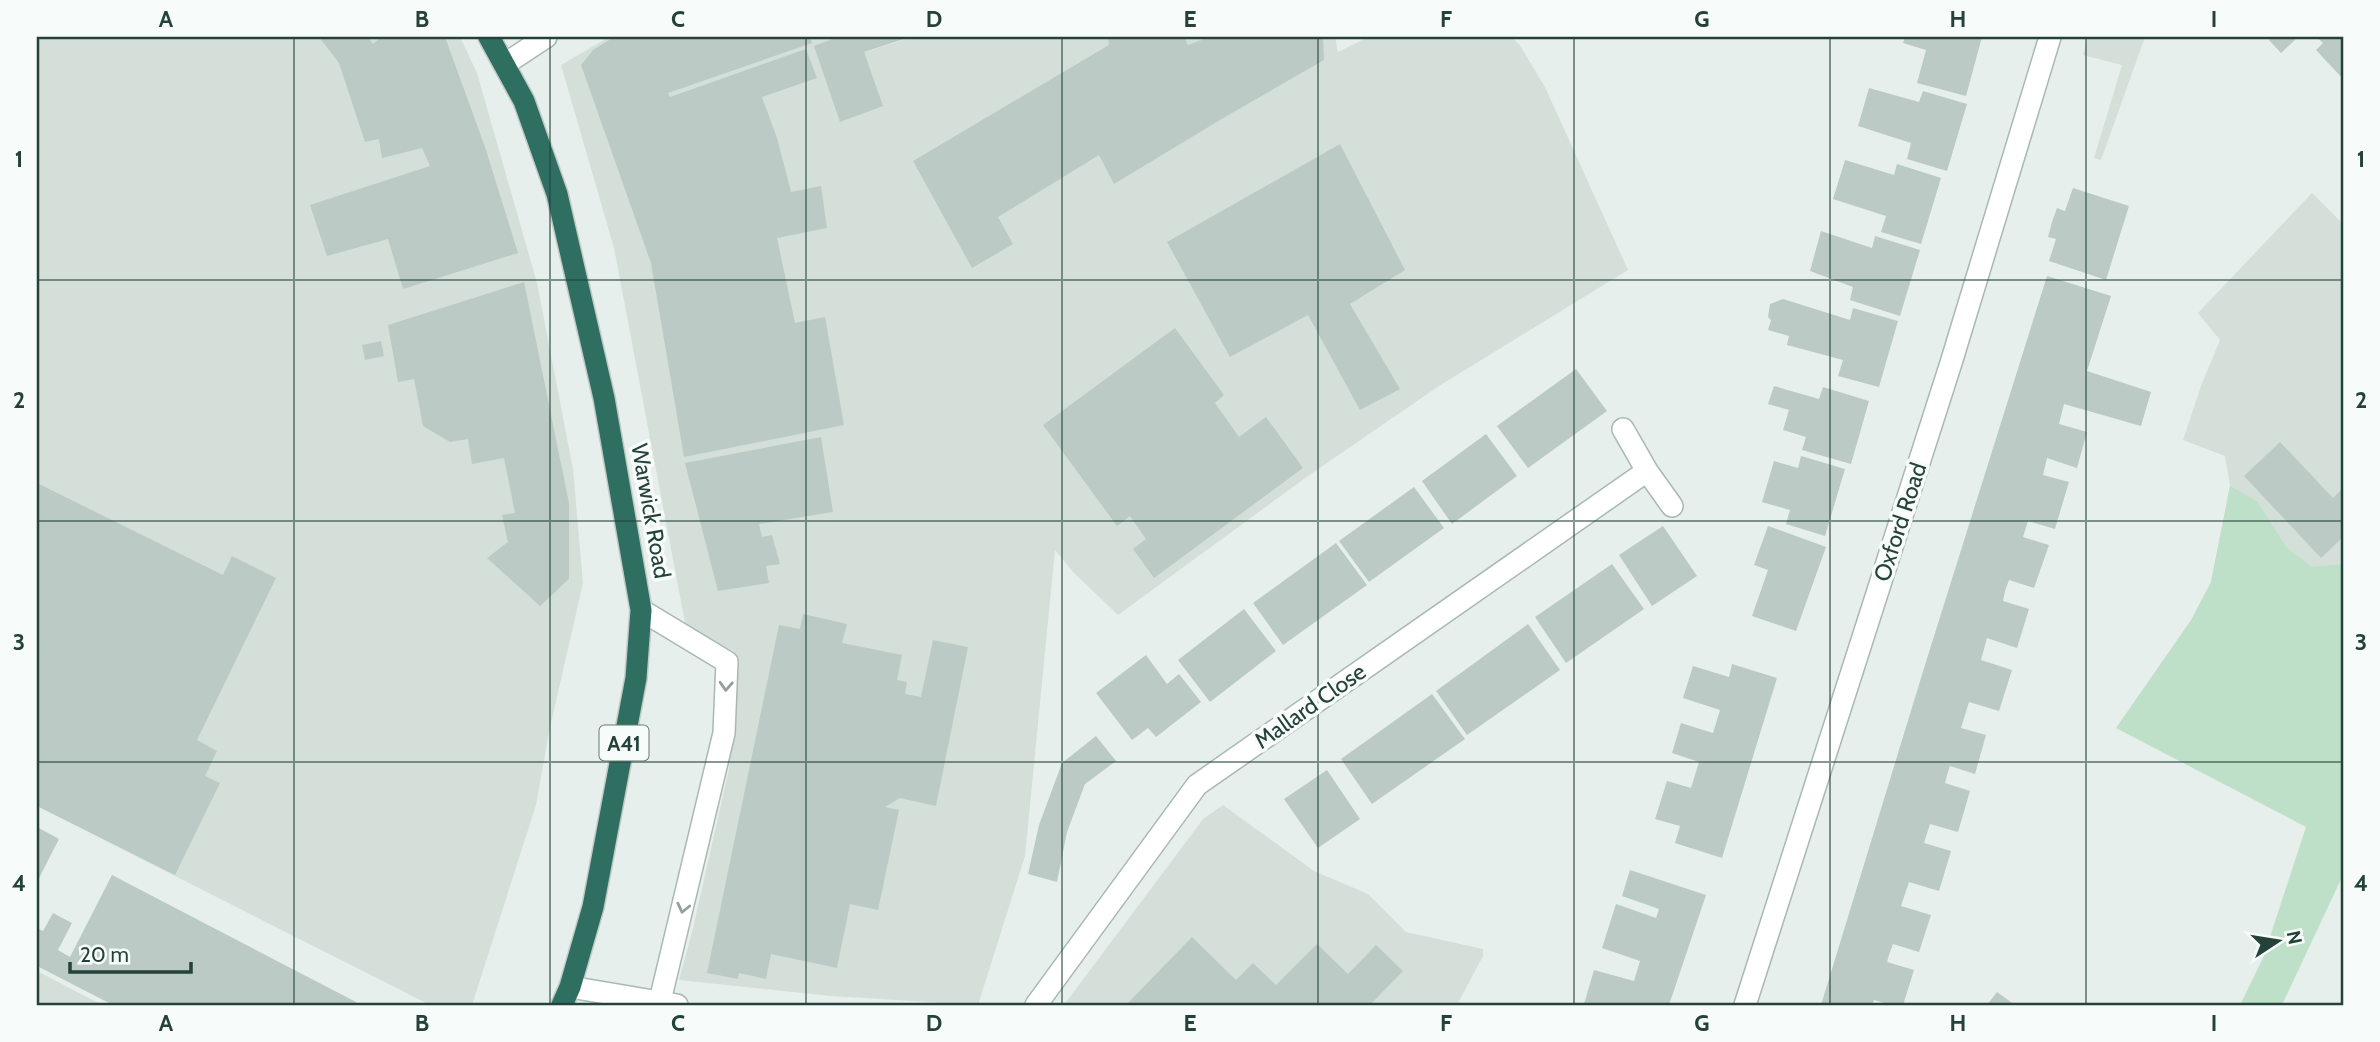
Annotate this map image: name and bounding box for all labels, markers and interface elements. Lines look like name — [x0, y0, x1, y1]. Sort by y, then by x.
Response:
text: A — [159, 5, 174, 33]
text: B — [415, 5, 429, 33]
text: C — [671, 5, 685, 33]
text: D — [926, 5, 942, 33]
text: E — [1183, 5, 1197, 33]
text: F — [1440, 5, 1452, 33]
text: G — [1694, 5, 1710, 33]
text: H — [1950, 5, 1966, 33]
text: I — [2211, 5, 2217, 33]
text: 1 — [15, 145, 23, 173]
text: 1 — [2357, 145, 2365, 173]
text: 2 — [13, 386, 25, 414]
text: 2 — [2355, 386, 2367, 414]
street label: Warwick Road — [625, 441, 677, 581]
street label: Oxford Road — [1868, 459, 1932, 585]
text: 3 — [13, 628, 25, 656]
text: 3 — [2355, 628, 2367, 656]
street label: Mallard Close — [1249, 657, 1371, 755]
one-way arrow — [719, 680, 734, 691]
road number: A41 — [600, 726, 648, 760]
text: 4 — [12, 869, 26, 897]
text: 4 — [2354, 869, 2368, 897]
one-way arrow — [676, 902, 691, 914]
north arrow — [2244, 906, 2314, 976]
text: N — [2281, 929, 2307, 947]
scale bar — [70, 930, 191, 974]
text: 20 m — [80, 942, 129, 967]
text: A — [159, 1009, 174, 1037]
text: B — [415, 1009, 429, 1037]
text: C — [671, 1009, 685, 1037]
text: D — [926, 1009, 942, 1037]
text: E — [1183, 1009, 1197, 1037]
text: F — [1440, 1009, 1452, 1037]
text: G — [1694, 1009, 1710, 1037]
text: H — [1950, 1009, 1966, 1037]
text: I — [2211, 1009, 2217, 1037]

